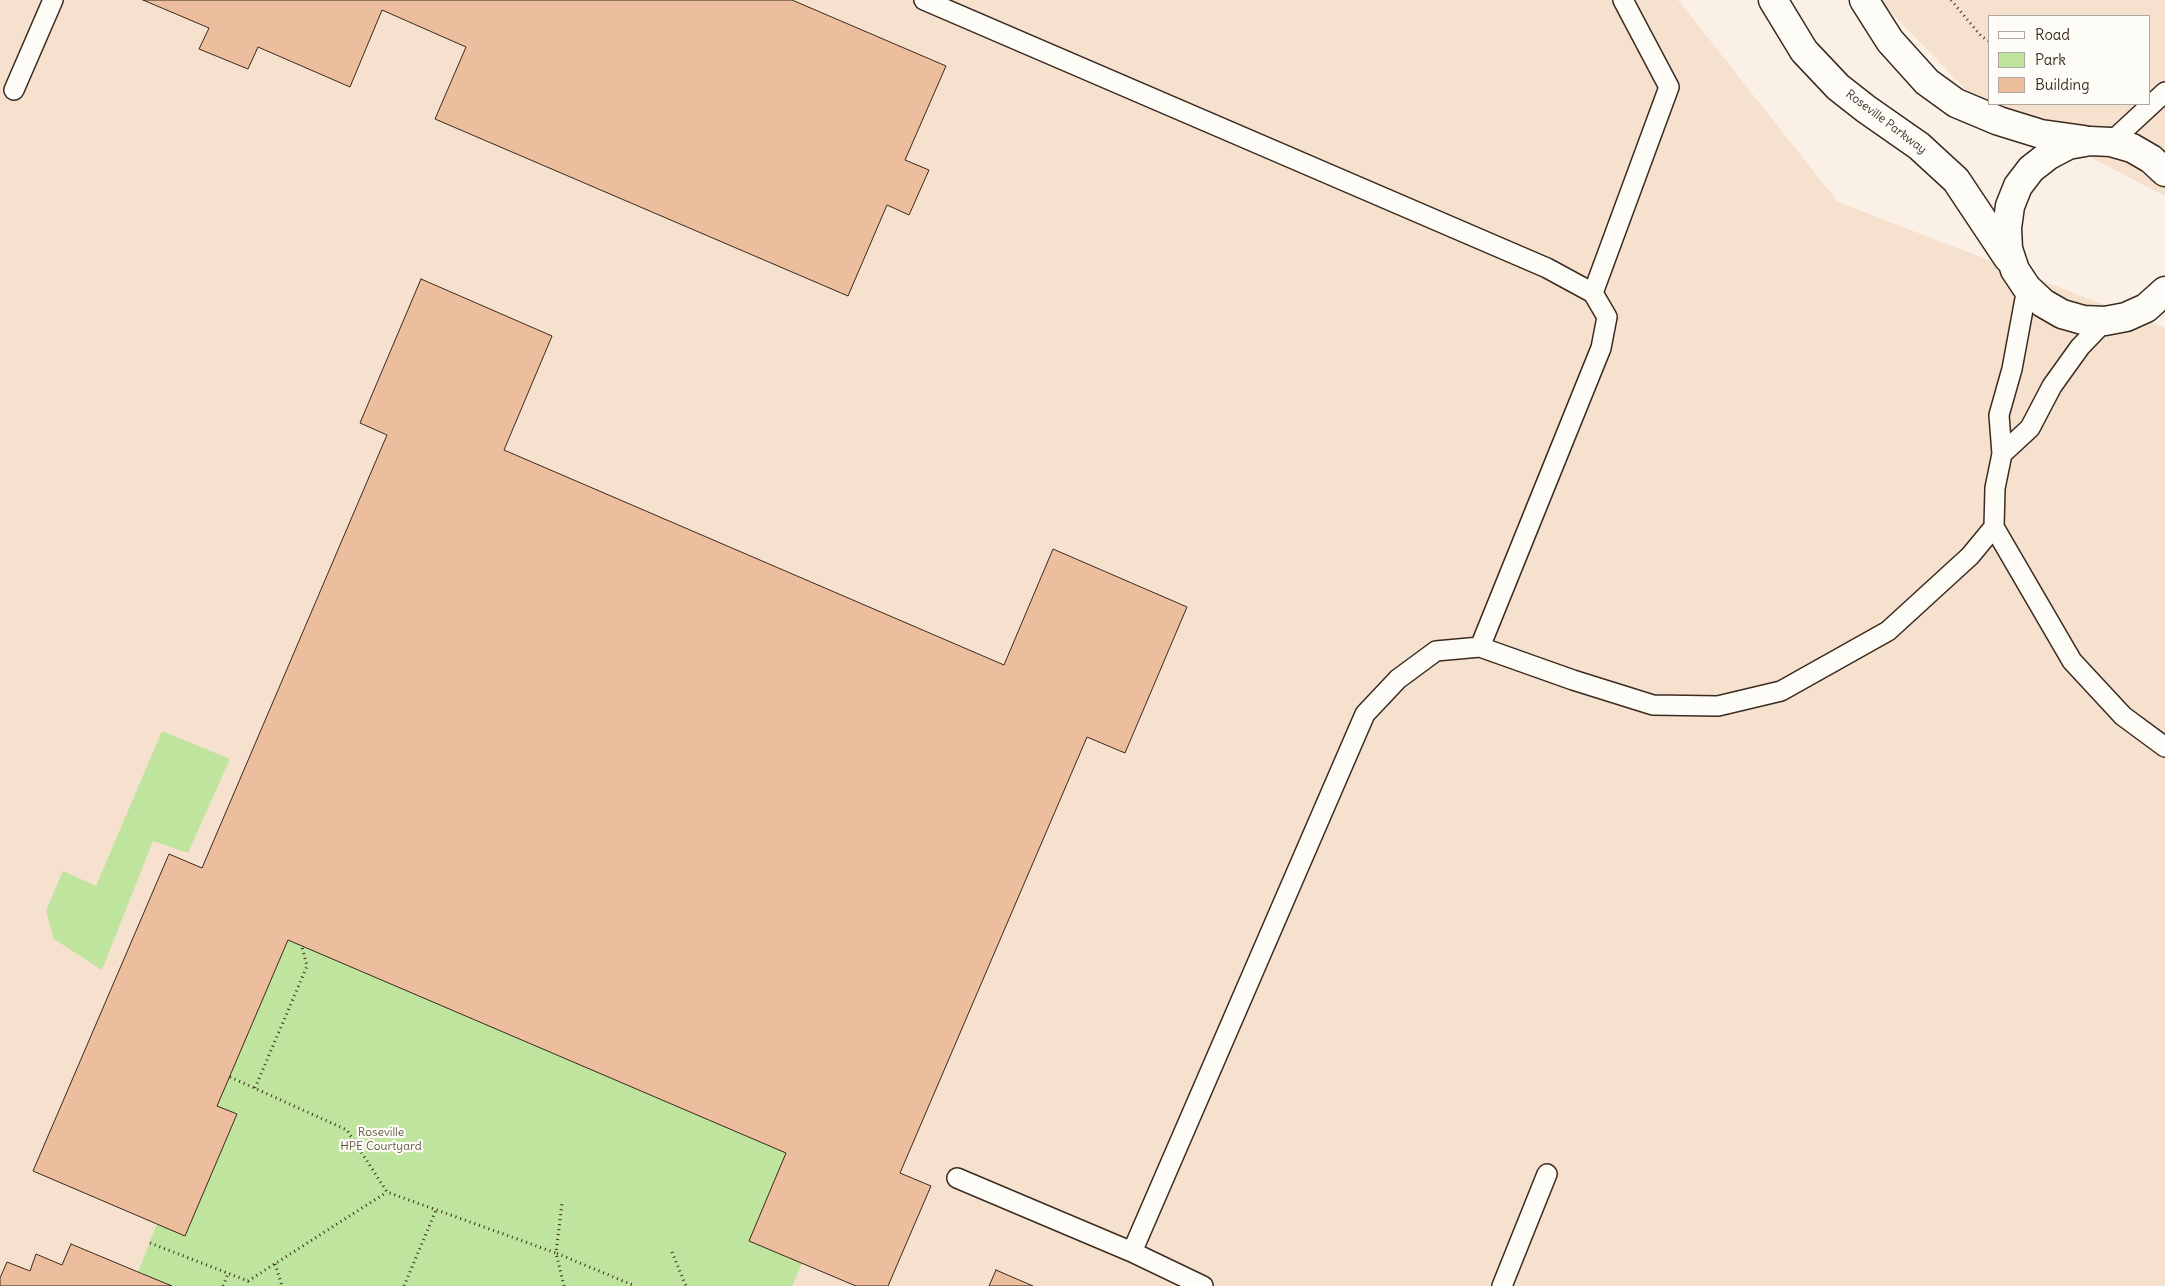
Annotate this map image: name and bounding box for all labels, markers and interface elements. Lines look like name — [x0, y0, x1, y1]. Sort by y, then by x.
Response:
legend — [1988, 15, 2150, 105]
text: Road — [2035, 25, 2070, 44]
text: Park — [2035, 50, 2066, 69]
text: Building — [2035, 75, 2090, 94]
street label: Roseville Parkway — [1843, 87, 1929, 157]
park label: Roseville HPE Courtyard — [340, 1126, 422, 1154]

